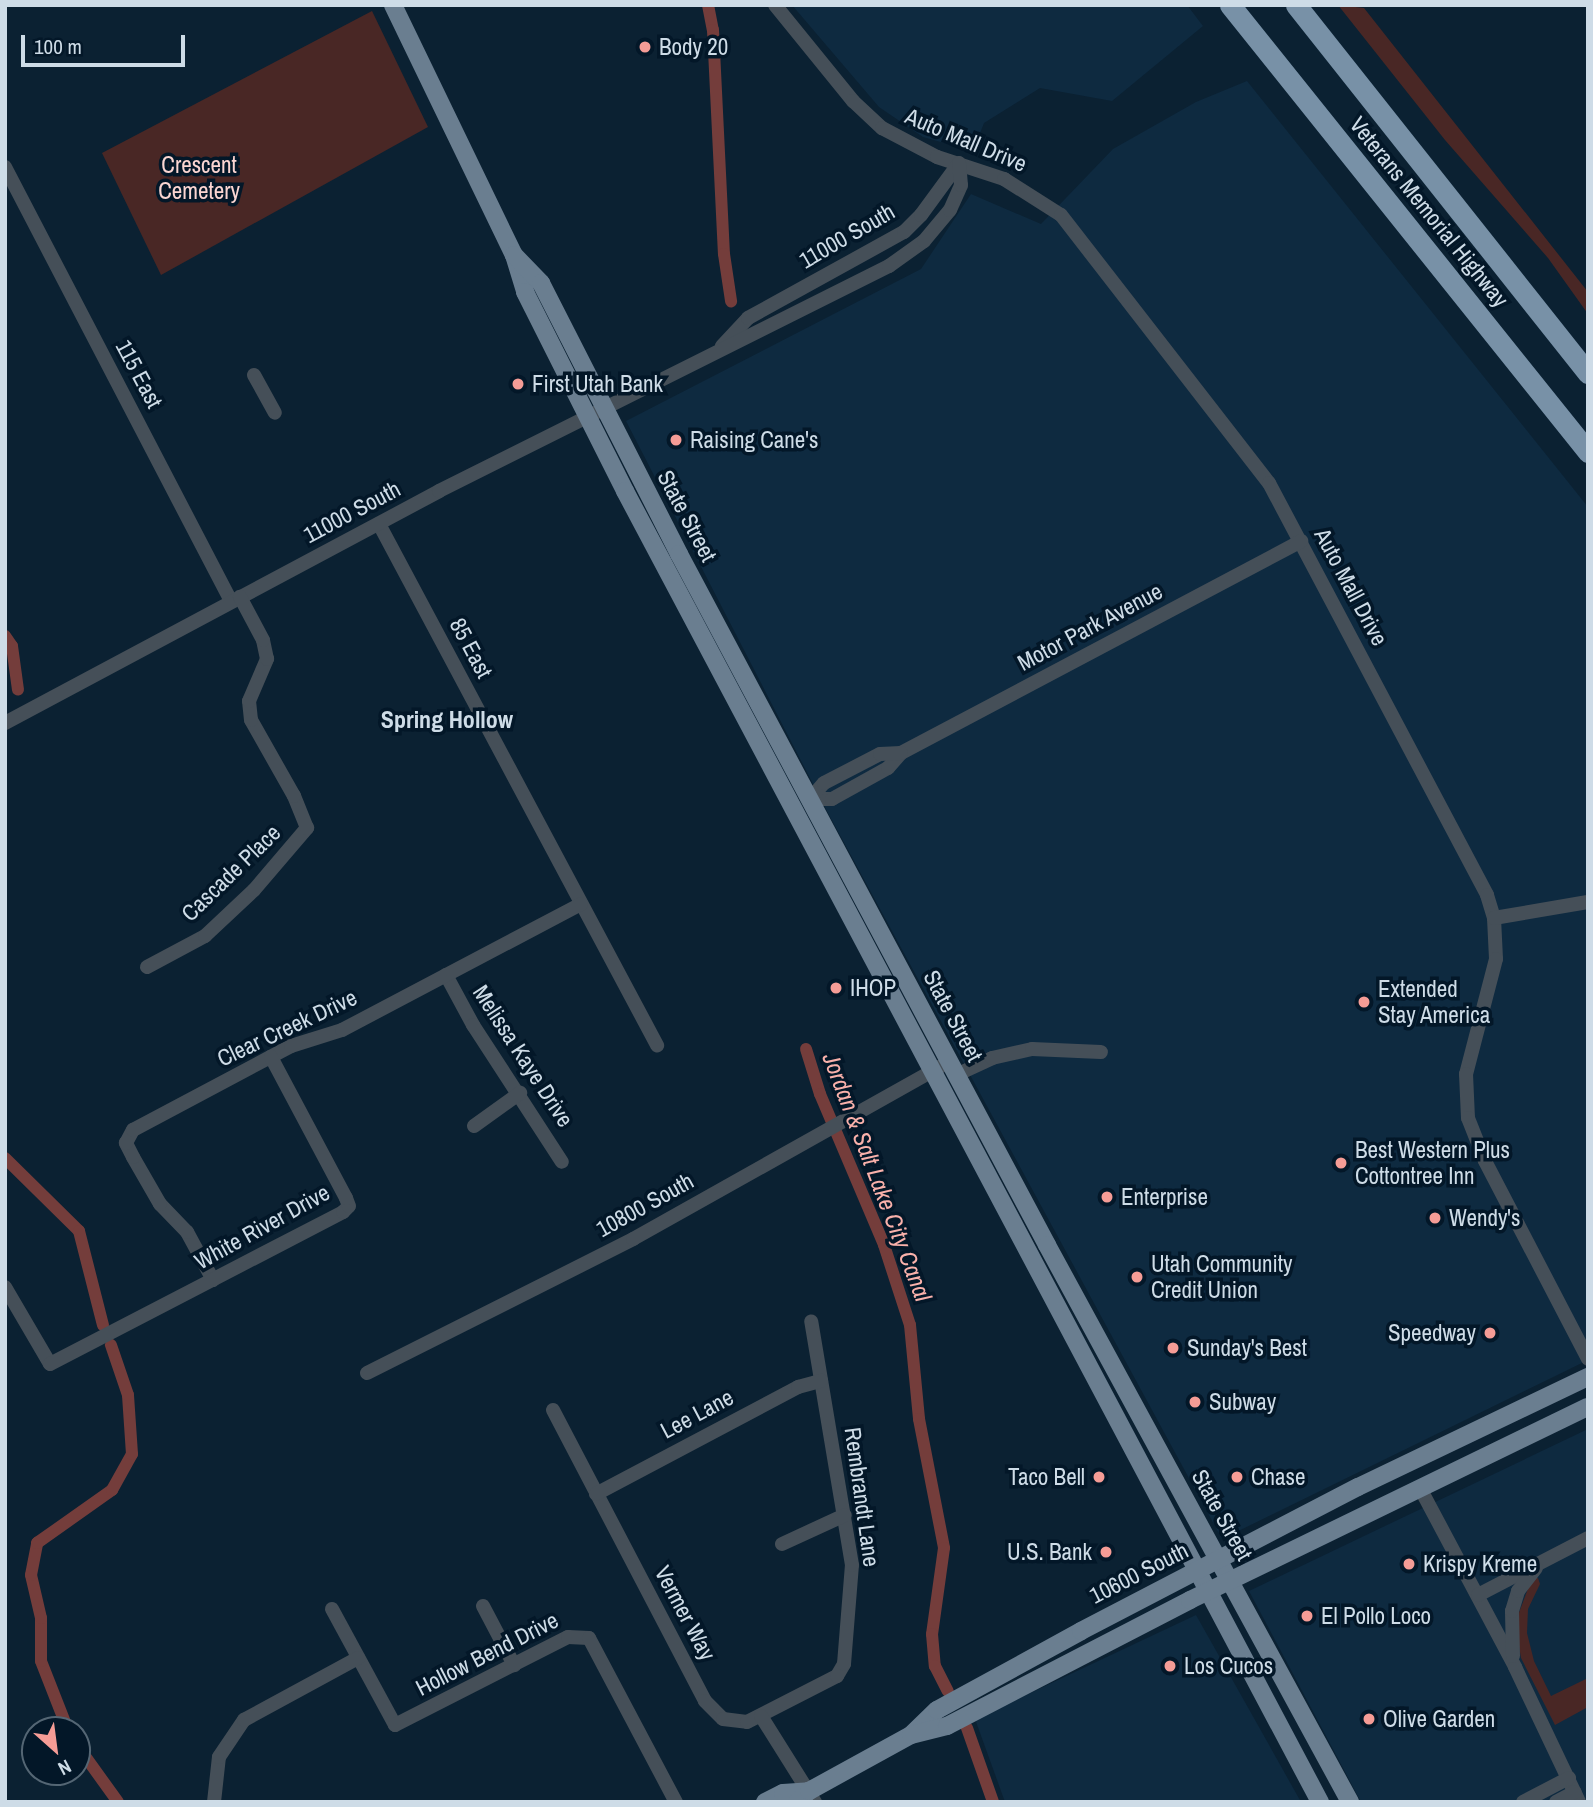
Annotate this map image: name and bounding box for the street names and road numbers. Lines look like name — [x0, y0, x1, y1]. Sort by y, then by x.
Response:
street label: Auto Mall Drive — [901, 102, 1031, 178]
street label: Veterans Memorial Highway — [1344, 111, 1514, 313]
street label: 11000 South — [794, 198, 900, 274]
street label: 115 East — [110, 335, 168, 413]
street label: State Street — [651, 466, 723, 566]
street label: 11000 South — [299, 475, 405, 549]
street label: Auto Mall Drive — [1309, 524, 1393, 650]
street label: Motor Park Avenue — [1012, 577, 1168, 677]
street label: 85 East — [444, 613, 498, 683]
street label: Cascade Place — [176, 819, 286, 927]
street label: State Street — [917, 966, 989, 1066]
street label: Melissa Kaye Drive — [467, 980, 579, 1132]
street label: Clear Creek Drive — [213, 984, 361, 1072]
street label: 10800 South — [592, 1167, 698, 1243]
street label: White River Drive — [190, 1179, 334, 1275]
street label: Lee Lane — [656, 1383, 738, 1445]
street label: Rembrandt Lane — [839, 1426, 885, 1568]
street label: State Street — [1186, 1465, 1258, 1565]
street label: 10600 South — [1085, 1536, 1193, 1610]
street label: Vermer Way — [649, 1561, 721, 1665]
street label: Hollow Bend Drive — [411, 1606, 563, 1702]

